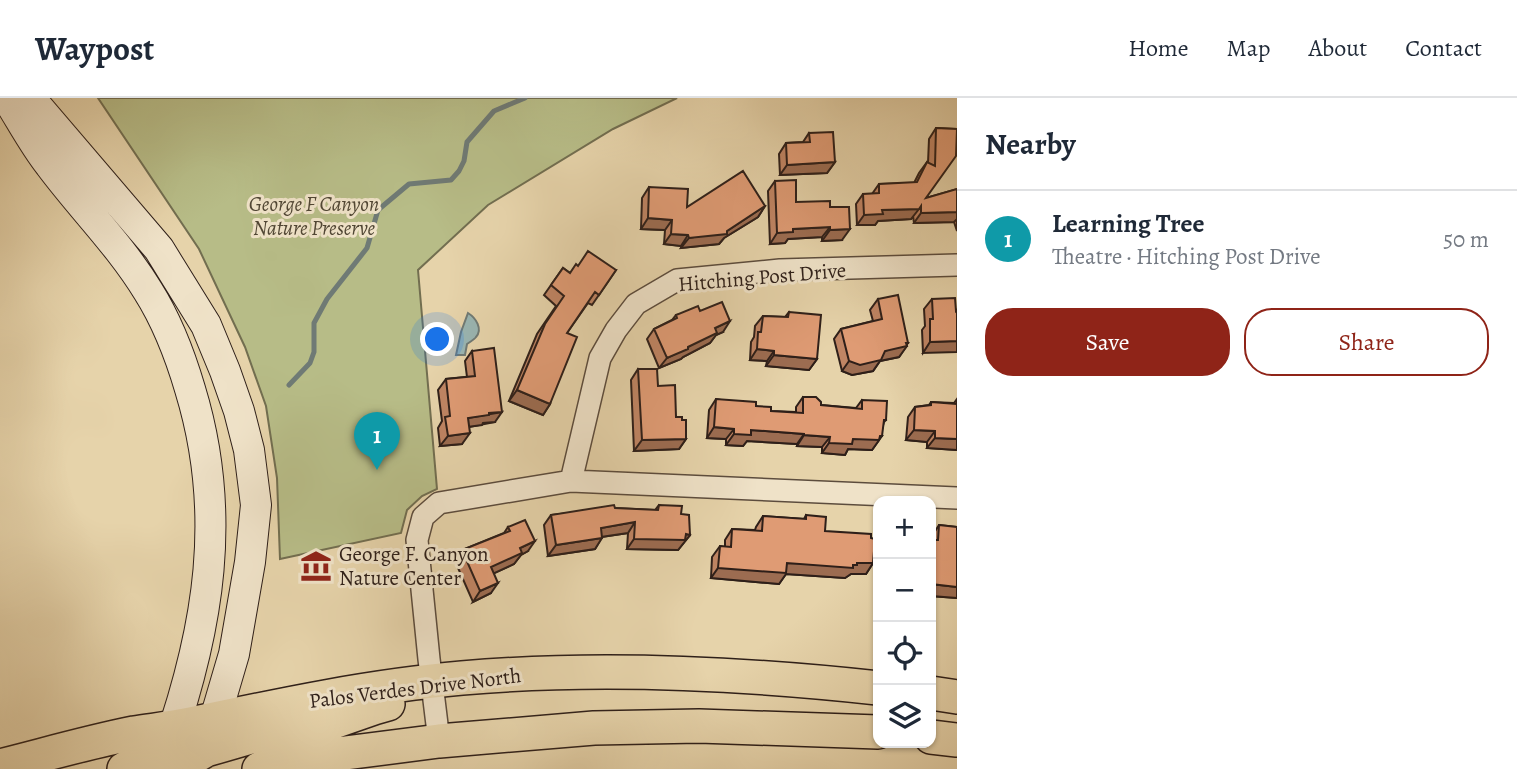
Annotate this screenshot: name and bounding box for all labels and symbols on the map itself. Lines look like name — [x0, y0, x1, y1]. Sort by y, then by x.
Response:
park label: George F Canyon Nature Preserve — [249, 190, 379, 242]
street label: Hitching Post Drive — [677, 256, 847, 298]
your location — [420, 322, 454, 356]
pin: 1 — [354, 412, 400, 470]
place label: George F. Canyon Nature Center — [339, 540, 489, 592]
museum icon: George F. Canyon Nature Center — [299, 549, 333, 583]
street label: Palos Verdes Drive North — [307, 661, 523, 715]

